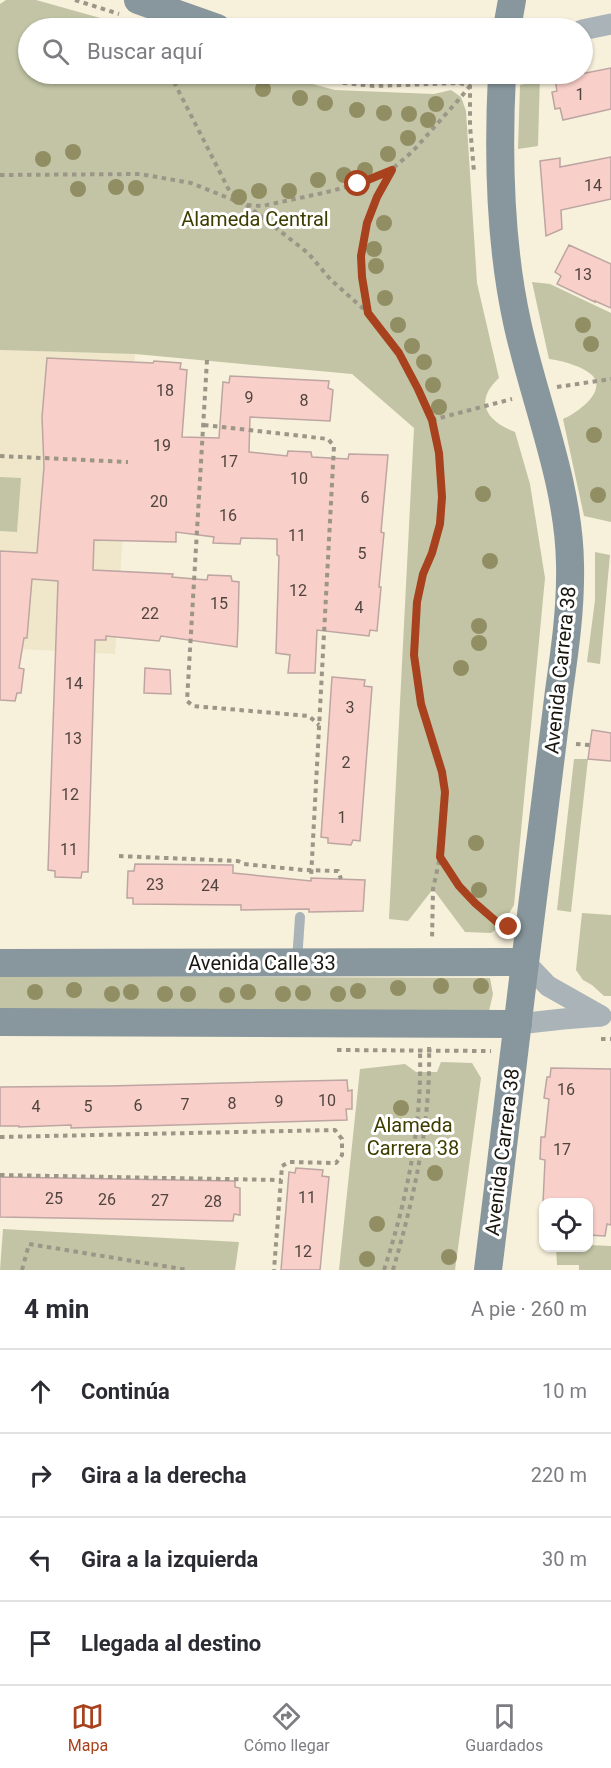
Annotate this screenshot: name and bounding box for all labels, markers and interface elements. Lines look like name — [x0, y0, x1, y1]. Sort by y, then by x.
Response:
search box — [18, 18, 593, 84]
icon: search — [39, 35, 72, 68]
text: Buscar aquí — [87, 39, 203, 64]
house number: 1 — [576, 85, 585, 104]
route start — [344, 170, 370, 196]
house number: 14 — [584, 176, 602, 195]
park label: Alameda Central — [181, 207, 329, 231]
house number: 13 — [574, 265, 592, 284]
house number: 18 — [156, 381, 174, 400]
house number: 9 — [245, 388, 254, 407]
house number: 8 — [300, 391, 309, 410]
house number: 19 — [153, 436, 171, 455]
house number: 17 — [220, 452, 238, 471]
house number: 10 — [290, 469, 308, 488]
house number: 6 — [361, 488, 370, 507]
house number: 20 — [150, 492, 168, 511]
house number: 16 — [219, 506, 237, 525]
house number: 11 — [288, 526, 306, 545]
house number: 5 — [358, 544, 367, 563]
house number: 12 — [289, 581, 307, 600]
street label: Avenida Carrera 38 — [539, 585, 581, 755]
house number: 15 — [210, 594, 228, 613]
house number: 4 — [355, 598, 364, 617]
house number: 22 — [141, 604, 159, 623]
house number: 14 — [65, 674, 83, 693]
house number: 3 — [346, 698, 355, 717]
house number: 13 — [64, 729, 82, 748]
house number: 2 — [342, 753, 351, 772]
house number: 12 — [61, 785, 79, 804]
house number: 1 — [338, 808, 347, 827]
house number: 11 — [60, 840, 78, 859]
house number: 23 — [146, 875, 164, 894]
house number: 24 — [201, 876, 219, 895]
route end — [495, 913, 521, 939]
street label: Avenida Calle 33 — [188, 951, 336, 975]
street label: Avenida Carrera 38 — [480, 1067, 524, 1237]
house number: 16 — [557, 1080, 575, 1099]
house number: 10 — [318, 1091, 336, 1110]
house number: 9 — [275, 1092, 284, 1111]
house number: 8 — [228, 1094, 237, 1113]
house number: 7 — [181, 1095, 190, 1114]
house number: 6 — [134, 1096, 143, 1115]
house number: 4 — [32, 1097, 41, 1116]
house number: 5 — [84, 1097, 93, 1116]
park label: Alameda Carrera 38 — [367, 1113, 459, 1160]
house number: 17 — [553, 1140, 571, 1159]
house number: 11 — [298, 1188, 316, 1207]
house number: 25 — [45, 1189, 63, 1208]
house number: 26 — [98, 1190, 116, 1209]
house number: 27 — [151, 1191, 169, 1210]
house number: 28 — [204, 1192, 222, 1211]
map controls — [539, 1198, 593, 1252]
button: locate — [539, 1198, 593, 1252]
house number: 12 — [294, 1242, 312, 1261]
text: 4 min — [24, 1294, 89, 1324]
text: A pie · 260 m — [471, 1297, 587, 1321]
icon: ahead — [24, 1375, 57, 1408]
text: Continúa — [81, 1379, 170, 1404]
text: 10 m — [542, 1379, 587, 1403]
icon: right — [24, 1459, 57, 1492]
text: Gira a la derecha — [81, 1463, 247, 1488]
text: 220 m — [531, 1463, 587, 1487]
icon: left — [24, 1543, 57, 1576]
text: Gira a la izquierda — [81, 1547, 258, 1572]
text: 30 m — [542, 1547, 587, 1571]
icon: arrive — [24, 1627, 57, 1660]
text: Llegada al destino — [81, 1631, 261, 1656]
tab: Mapa — [68, 1700, 108, 1755]
tab: Cómo llegar — [244, 1700, 330, 1755]
tab: Guardados — [465, 1700, 543, 1755]

